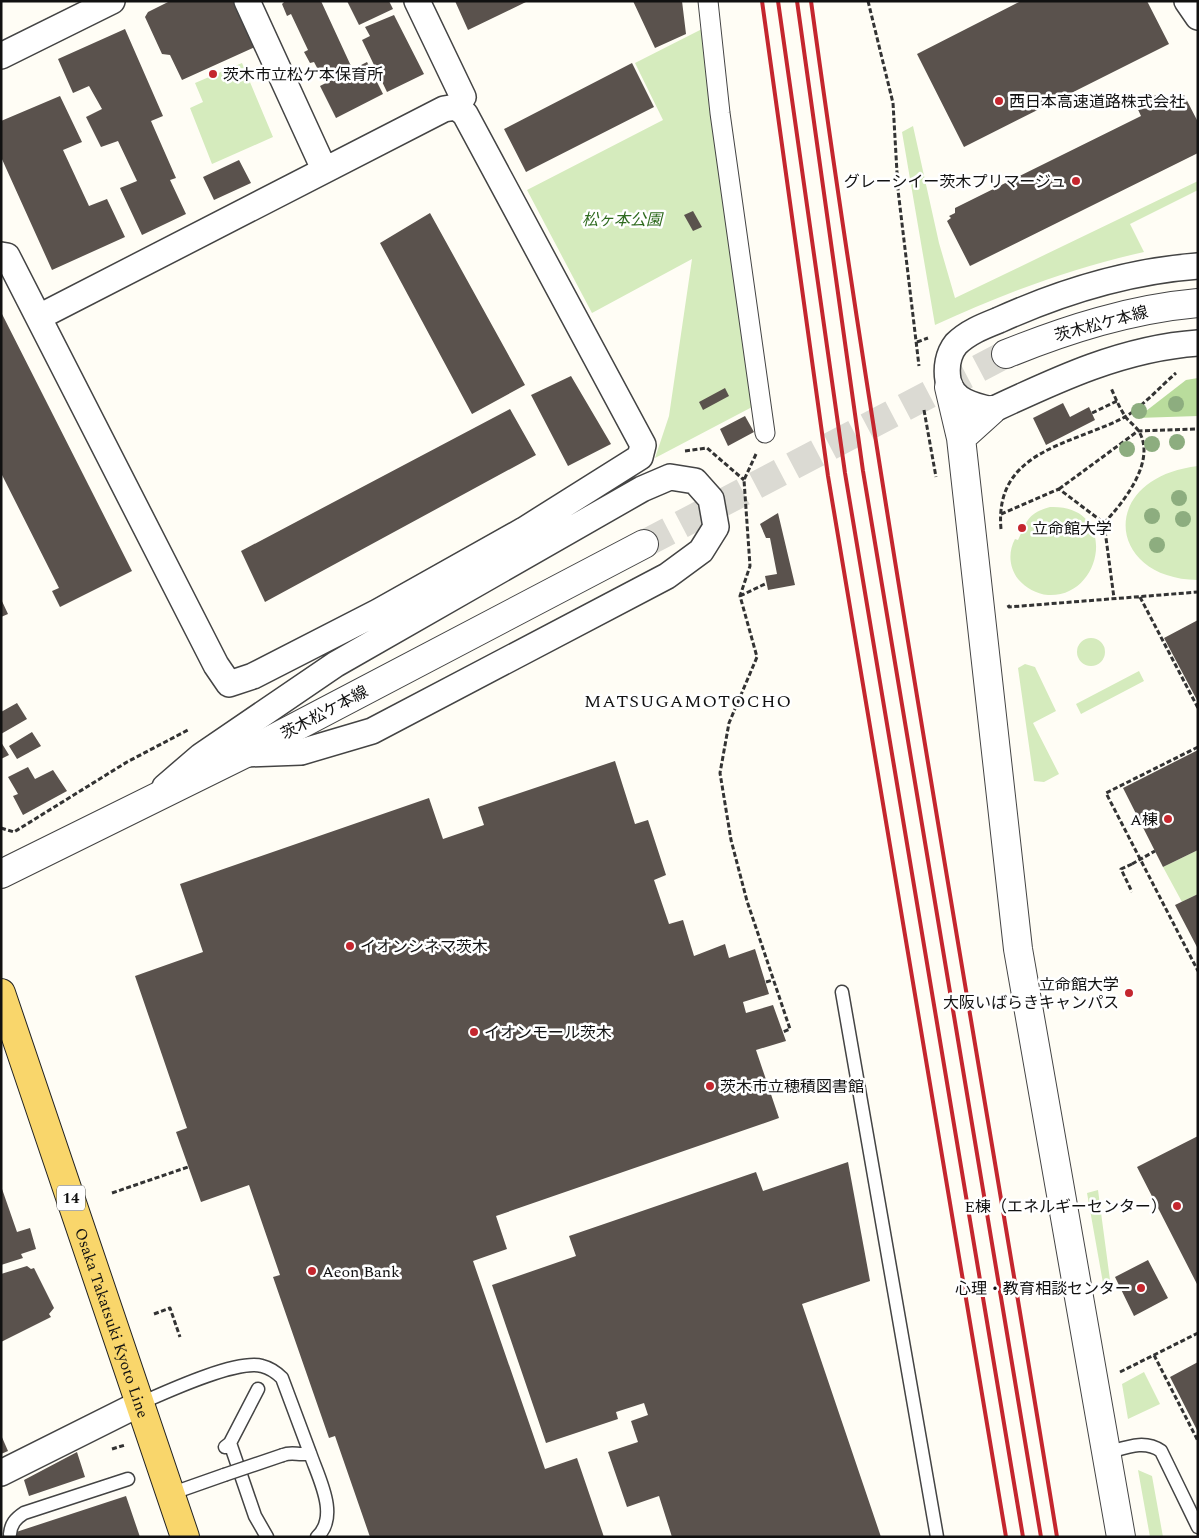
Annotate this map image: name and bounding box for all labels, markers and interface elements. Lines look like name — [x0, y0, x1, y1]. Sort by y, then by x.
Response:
place label: 茨木市立松ケ本保育所 — [223, 63, 383, 87]
marker: 茨木市立松ケ本保育所 — [207, 68, 219, 80]
place label: 西日本高速道路株式会社 — [1009, 90, 1185, 114]
marker: 西日本高速道路株式会社 — [993, 95, 1005, 107]
place label: グレーシイー茨木プリマージュ — [844, 170, 1066, 194]
marker: グレーシイー茨木プリマージュ — [1070, 175, 1082, 187]
park label: 松ヶ本公園 — [582, 208, 664, 232]
street label: 茨木松ケ本線 — [1052, 300, 1151, 348]
place label: 立命館大学 — [1032, 517, 1112, 541]
marker: 立命館大学 — [1016, 522, 1028, 534]
street label: 茨木松ケ本線 — [276, 680, 372, 746]
district label: MATSUGAMOTOCHO — [584, 688, 792, 715]
place label: A棟 — [1130, 808, 1158, 832]
marker: A棟 — [1162, 813, 1174, 825]
place label: イオンシネマ茨木 — [360, 935, 488, 959]
marker: イオンシネマ茨木 — [344, 940, 356, 952]
place label: 立命館大学 大阪いばらきキャンパス — [943, 973, 1119, 1015]
marker: 立命館大学 大阪いばらきキャンパス — [1123, 987, 1135, 999]
place label: イオンモール茨木 — [484, 1021, 612, 1045]
marker: イオンモール茨木 — [468, 1026, 480, 1038]
place label: 茨木市立穂積図書館 — [720, 1075, 864, 1099]
marker: 茨木市立穂積図書館 — [704, 1080, 716, 1092]
road number: 14 — [57, 1186, 85, 1210]
place label: E棟（エネルギーセンター） — [965, 1195, 1167, 1219]
marker: E棟（エネルギーセンター） — [1171, 1200, 1183, 1212]
street label: Osaka Takatsuki Kyoto Line — [68, 1225, 155, 1421]
place label: Aeon Bank — [322, 1260, 400, 1284]
marker: Aeon Bank — [306, 1265, 318, 1277]
place label: 心理・教育相談センター — [955, 1277, 1131, 1301]
marker: 心理・教育相談センター — [1135, 1282, 1147, 1294]

